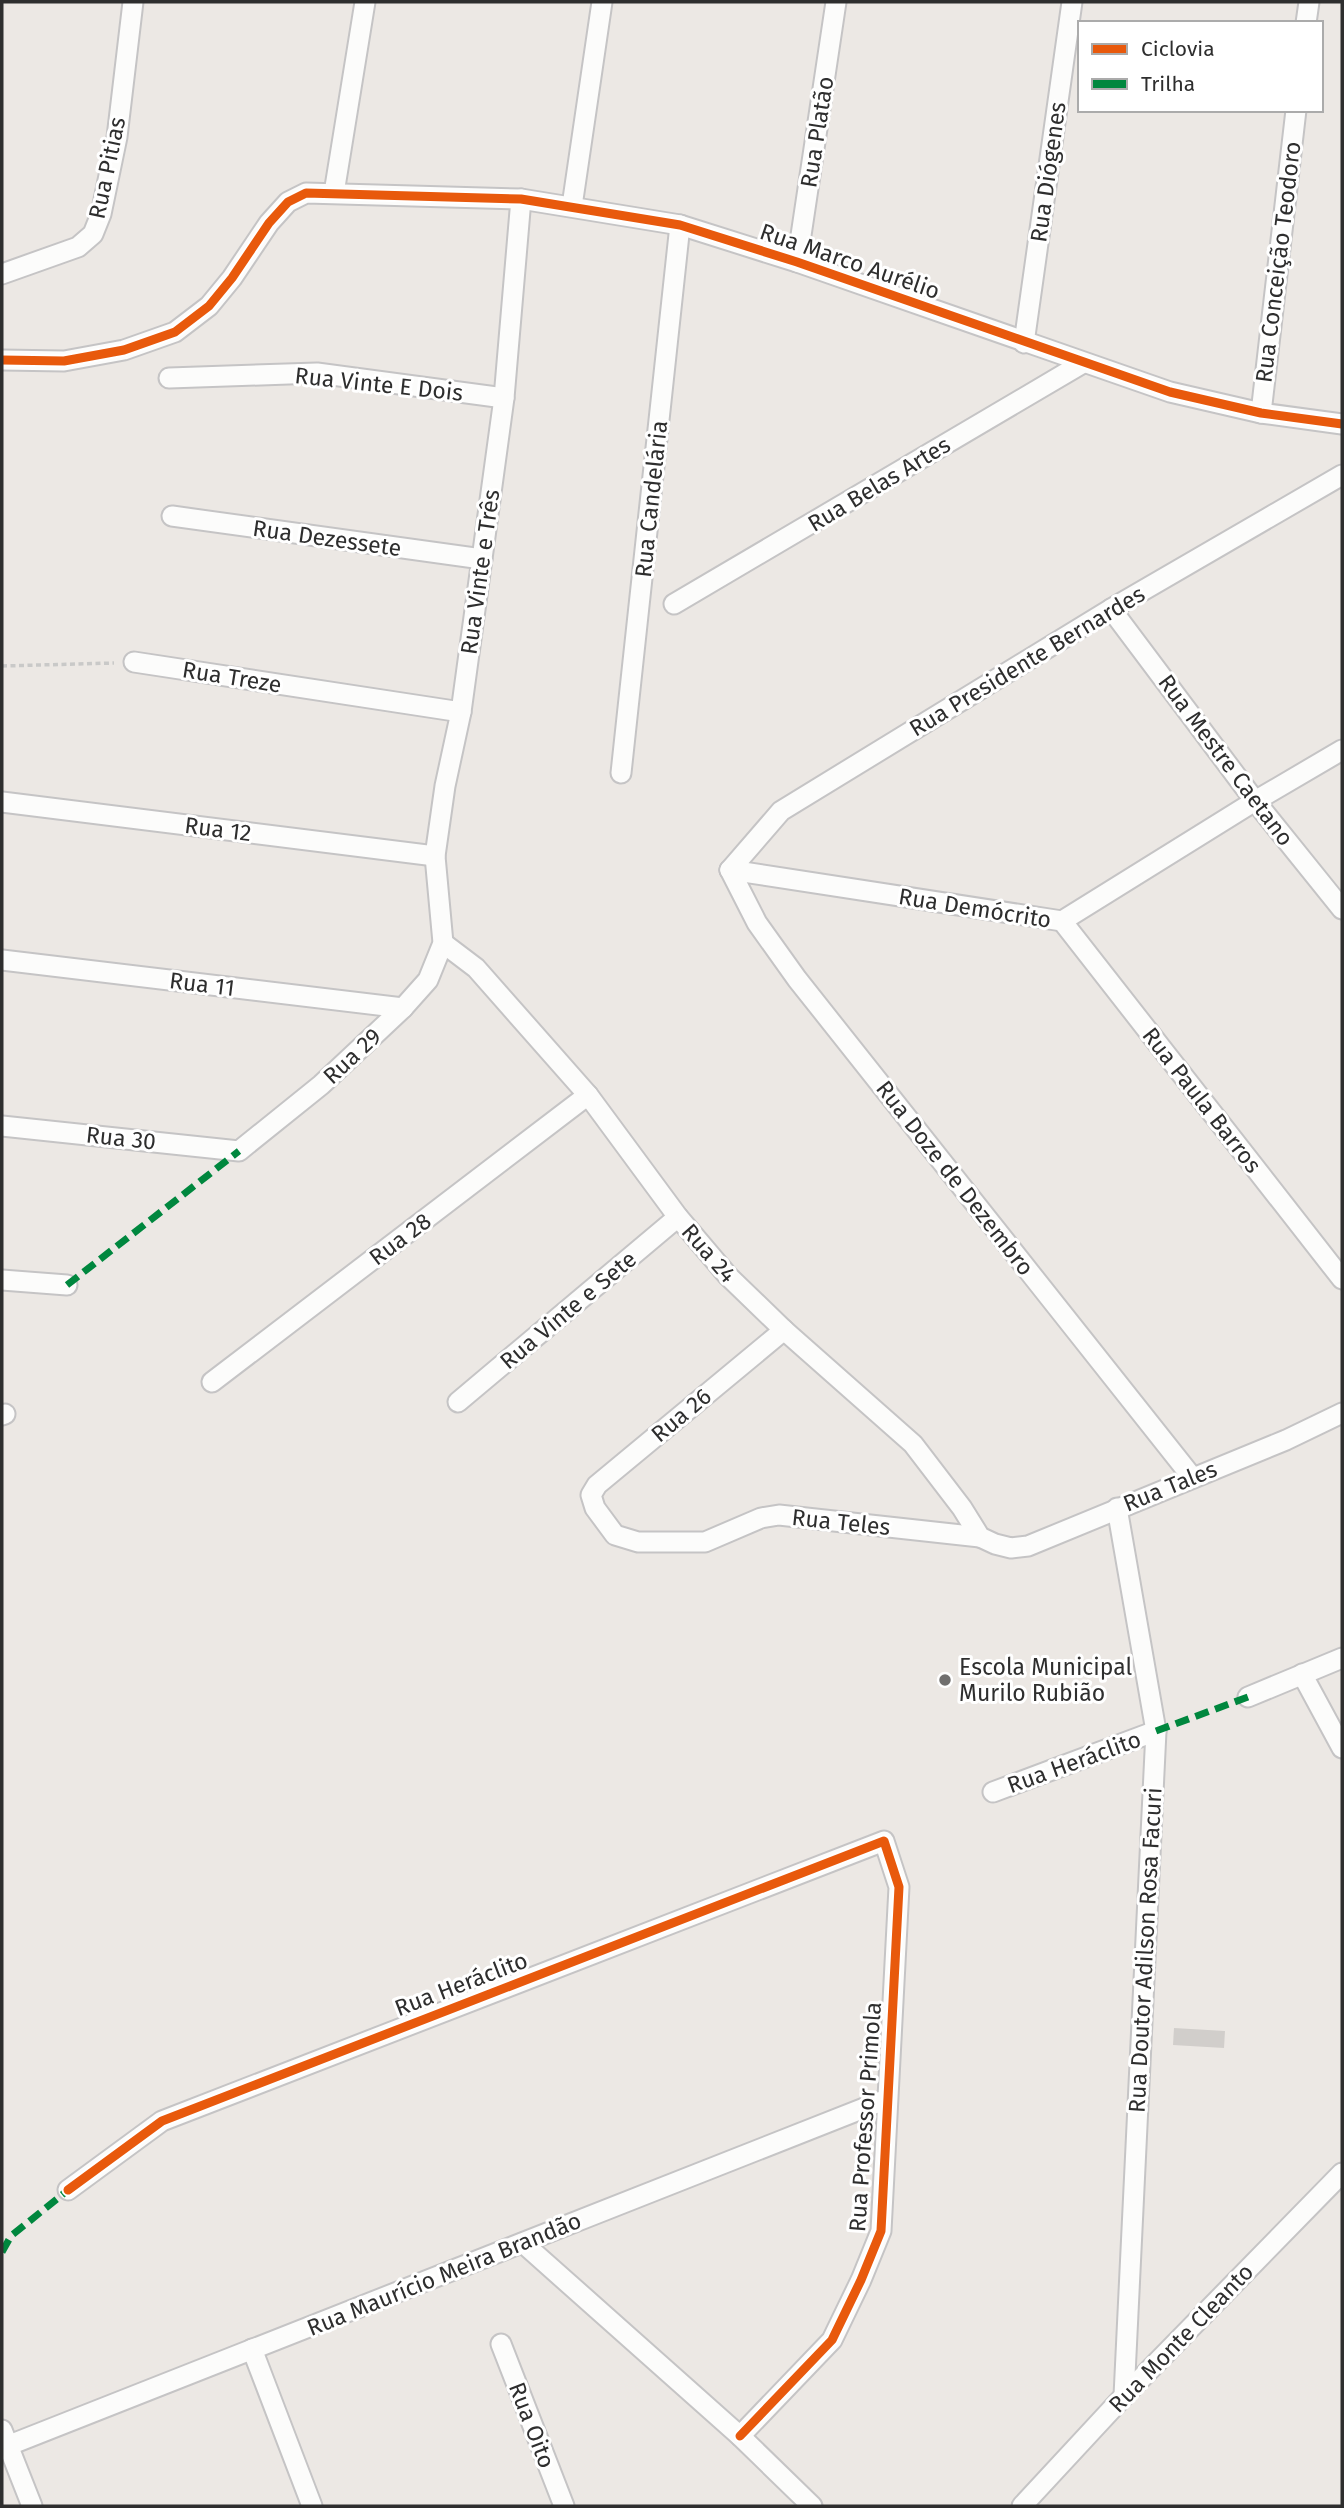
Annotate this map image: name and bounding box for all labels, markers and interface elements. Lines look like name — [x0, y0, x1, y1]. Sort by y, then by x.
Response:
legend — [1078, 21, 1323, 112]
text: Ciclovia — [1141, 36, 1215, 62]
text: Trilha — [1141, 71, 1195, 97]
street label: Rua Platão — [794, 74, 840, 190]
street label: Rua Diógenes — [1024, 100, 1072, 244]
street label: Rua Pitias — [83, 114, 131, 222]
street label: Rua Conceição Teodoro — [1249, 140, 1307, 384]
street label: Rua Marco Aurélio — [756, 217, 944, 305]
street label: Rua Vinte E Dois — [293, 361, 465, 407]
street label: Rua Candelária — [629, 419, 673, 579]
street label: Rua Belas Artes — [803, 430, 955, 538]
street label: Rua Vinte e Três — [455, 488, 505, 656]
street label: Rua Dezessete — [251, 514, 403, 562]
street label: Rua Presidente Bernardes — [904, 580, 1150, 742]
street label: Rua Treze — [180, 655, 284, 699]
street label: Rua Mestre Caetano — [1152, 669, 1300, 851]
street label: Rua 12 — [183, 811, 253, 847]
street label: Rua Demócrito — [897, 882, 1053, 934]
street label: Rua 11 — [168, 966, 236, 1002]
street label: Rua 29 — [317, 1022, 387, 1090]
street label: Rua Paula Barros — [1137, 1022, 1267, 1178]
street label: Rua Doze de Dezembro — [870, 1075, 1040, 1281]
street label: Rua 30 — [85, 1120, 157, 1156]
street label: Rua 28 — [364, 1207, 436, 1271]
street label: Rua 24 — [676, 1218, 742, 1288]
street label: Rua Vinte e Sete — [494, 1245, 642, 1375]
street label: Rua 26 — [645, 1382, 717, 1448]
street label: Rua Tales — [1119, 1455, 1221, 1517]
street label: Rua Teles — [790, 1503, 892, 1541]
place label: Escola Municipal Murilo Rubião — [959, 1653, 1133, 1707]
marker: Escola Municipal Murilo Rubião — [937, 1672, 953, 1688]
street label: Rua Heráclito — [1003, 1725, 1145, 1799]
street label: Rua Doutor Adilson Rosa Facuri — [1122, 1787, 1168, 2113]
street label: Rua Heráclito — [391, 1946, 531, 2022]
street label: Rua Professor Primola — [843, 2001, 887, 2233]
street label: Rua Maurício Meira Brandão — [303, 2206, 585, 2342]
street label: Rua Monte Cleanto — [1103, 2258, 1259, 2418]
street label: Rua Oito — [503, 2378, 561, 2472]

